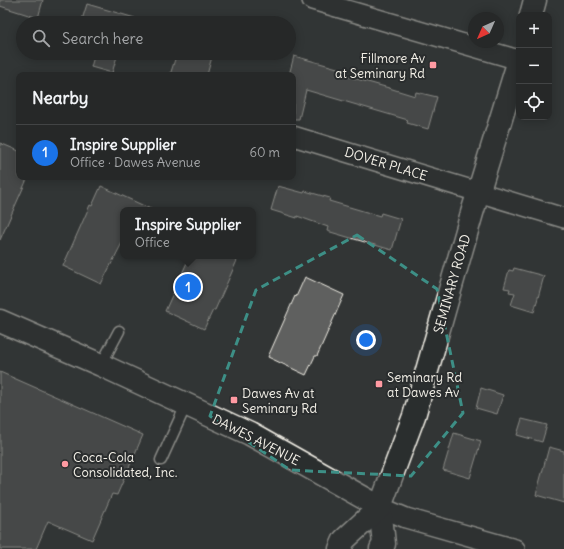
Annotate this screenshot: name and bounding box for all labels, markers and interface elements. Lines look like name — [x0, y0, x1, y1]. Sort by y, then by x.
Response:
north arrow — [468, 12, 504, 48]
map controls — [516, 12, 552, 120]
button: + — [516, 12, 552, 48]
search box — [16, 16, 296, 60]
icon: search — [30, 27, 52, 49]
text: Search here — [62, 29, 143, 48]
button: − — [516, 48, 552, 84]
place label: Fillmore Av at Seminary Rd — [335, 50, 426, 82]
marker: Fillmore Av at Seminary Rd — [428, 60, 438, 70]
button: locate — [516, 84, 552, 120]
text: Nearby — [32, 87, 88, 109]
text: Inspire Supplier — [70, 135, 176, 154]
street label: DOVER PLACE — [343, 143, 430, 185]
text: 1 — [42, 144, 48, 161]
text: 60 m — [249, 144, 280, 161]
text: Office · Dawes Avenue — [70, 154, 200, 171]
popup — [120, 207, 256, 259]
text: Inspire Supplier — [135, 215, 241, 234]
street label: SEMINARY ROAD — [430, 232, 474, 336]
text: Office — [135, 234, 170, 251]
pin: 1 — [175, 272, 201, 302]
your location — [356, 330, 376, 350]
place label: Seminary Rd at Dawes Av — [387, 369, 462, 401]
marker: Seminary Rd at Dawes Av — [374, 379, 384, 389]
place label: Dawes Av at Seminary Rd — [242, 385, 317, 417]
marker: Dawes Av at Seminary Rd — [229, 395, 239, 405]
street label: DAWES AVENUE — [209, 411, 303, 470]
place label: Coca-Cola Consolidated, Inc. — [73, 449, 178, 481]
marker: Coca-Cola Consolidated, Inc. — [60, 459, 70, 469]

